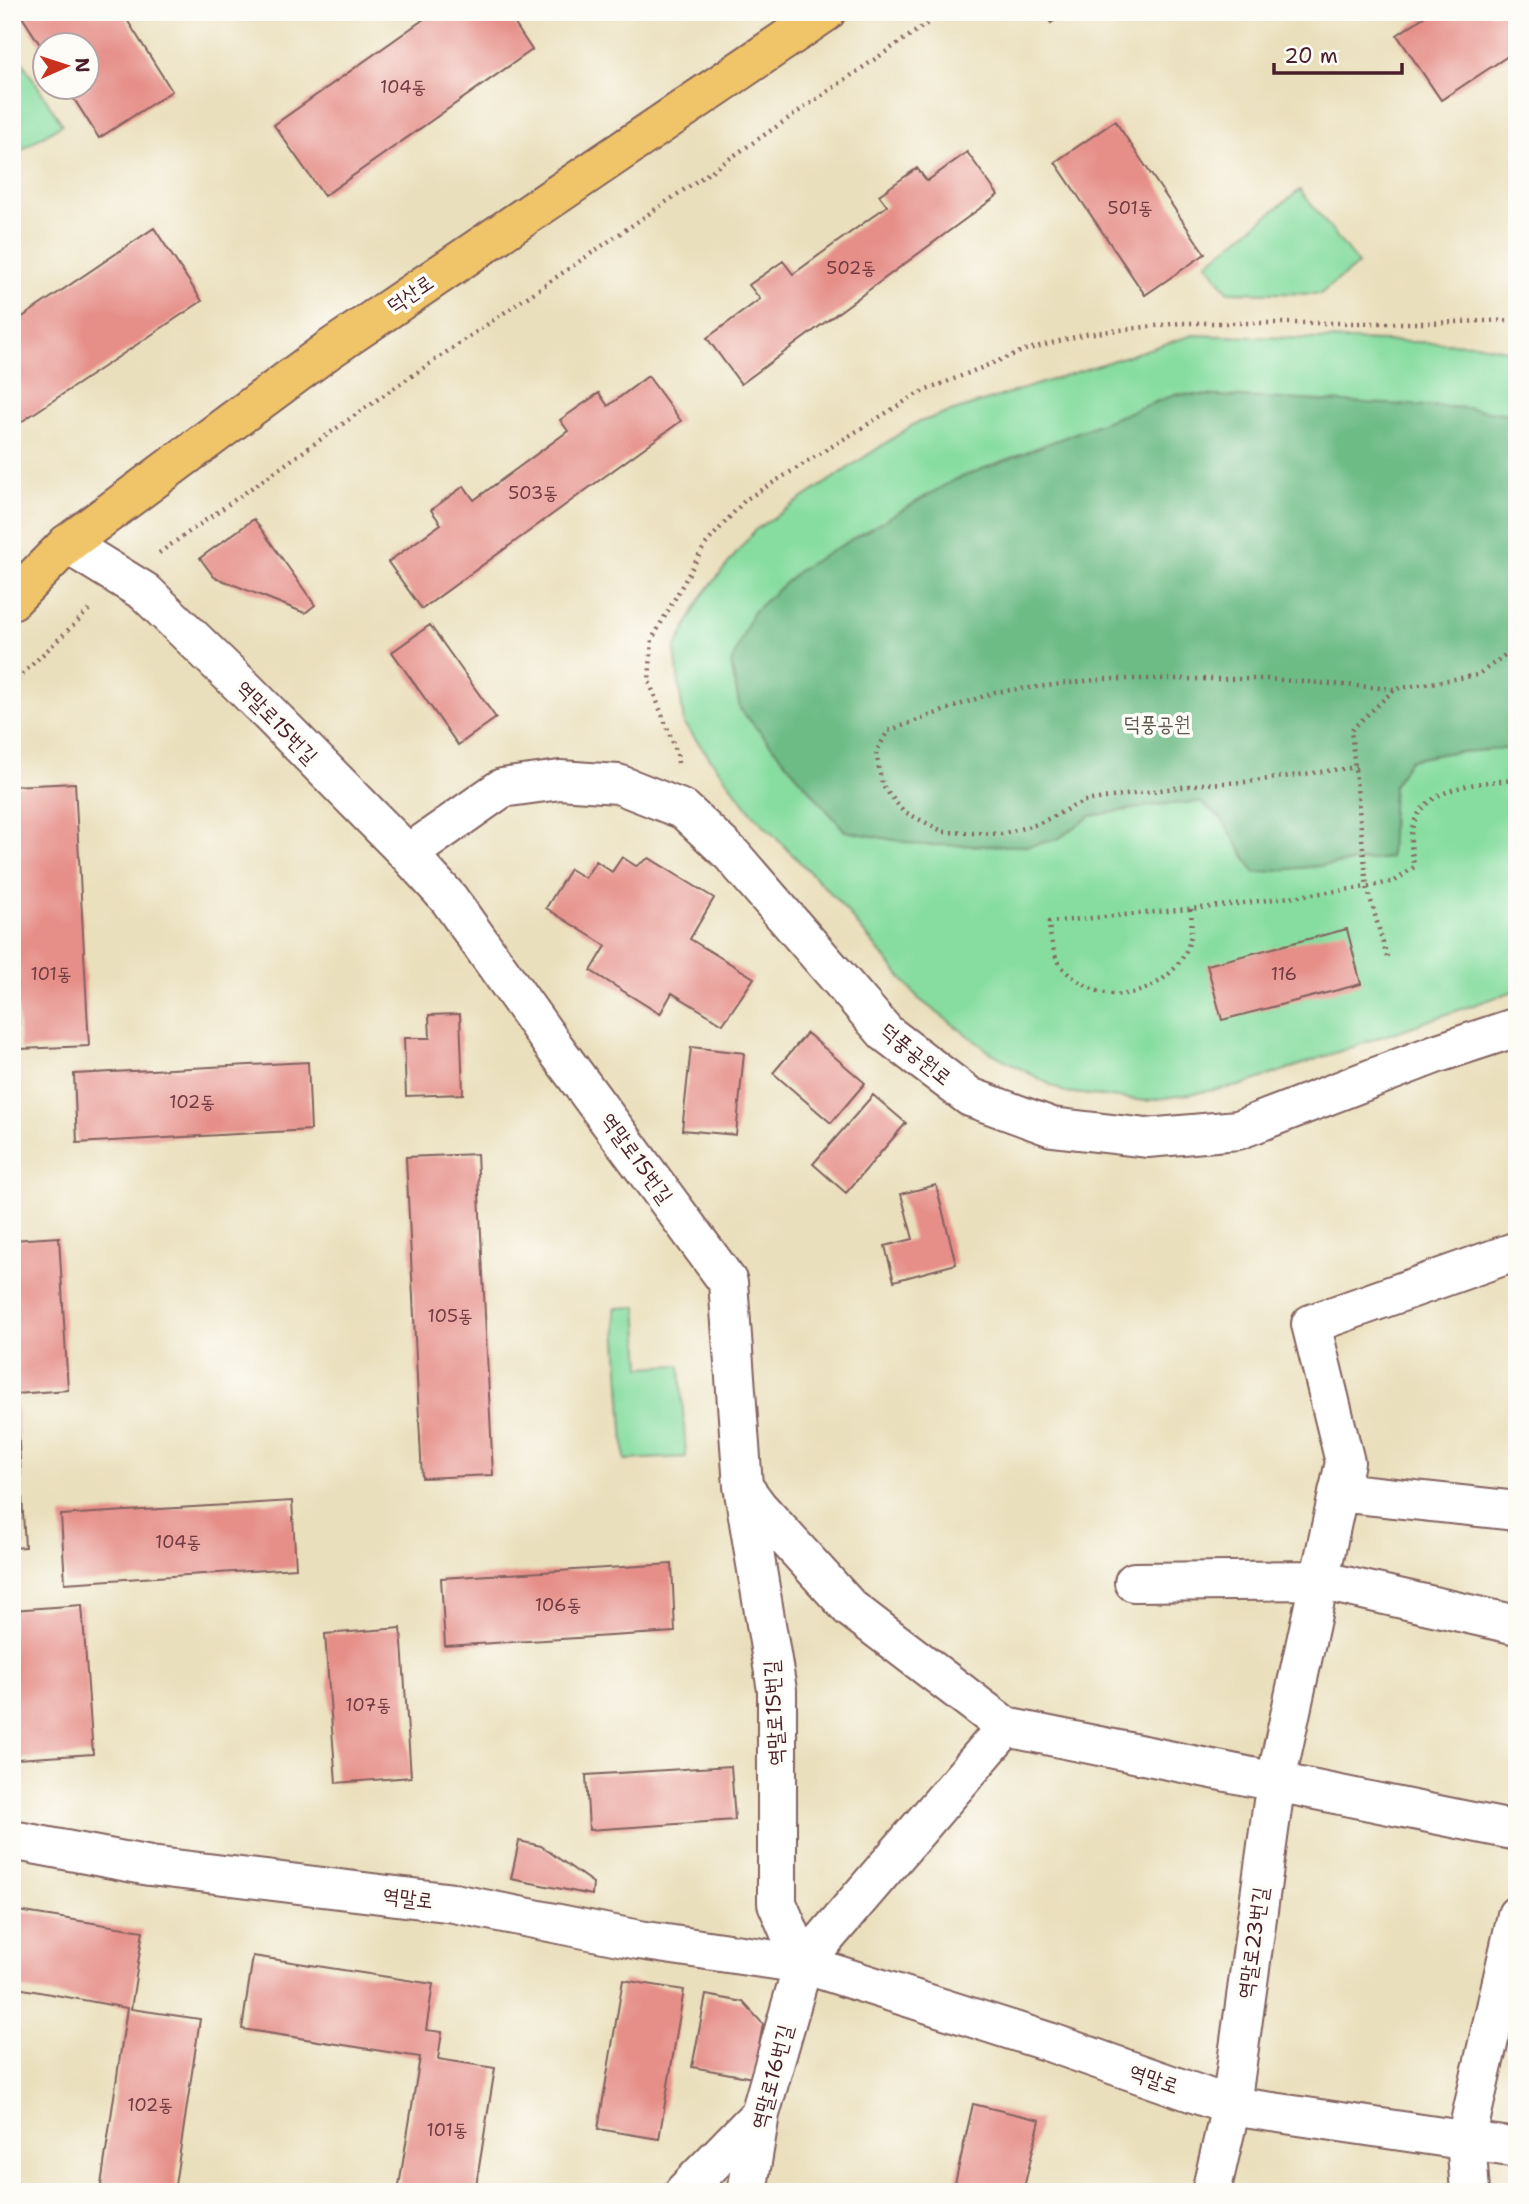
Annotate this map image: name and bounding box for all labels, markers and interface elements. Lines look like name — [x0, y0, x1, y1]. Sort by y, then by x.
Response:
north arrow — [32, 32, 102, 102]
scale bar — [1274, 32, 1401, 76]
text: 20 m — [1284, 42, 1338, 70]
text: N — [70, 57, 95, 73]
house number: 104동 — [380, 75, 426, 99]
house number: 501동 — [1108, 196, 1152, 220]
house number: 502동 — [826, 256, 876, 280]
street label: 덕산로 — [381, 268, 439, 320]
house number: 503동 — [508, 481, 558, 505]
street label: 역말로15번길 — [230, 674, 324, 770]
park label: 덕풍공원 — [1123, 710, 1191, 738]
house number: 101동 — [30, 962, 72, 986]
house number: 116 — [1271, 962, 1297, 986]
street label: 덕풍공원로 — [874, 1017, 958, 1091]
house number: 102동 — [169, 1090, 215, 1114]
street label: 역말로15번길 — [595, 1107, 679, 1209]
house number: 105동 — [428, 1304, 472, 1328]
house number: 104동 — [155, 1530, 201, 1554]
house number: 106동 — [535, 1593, 581, 1617]
street label: 역말로15번길 — [757, 1659, 791, 1767]
house number: 107동 — [345, 1693, 391, 1717]
street label: 역말로 — [381, 1881, 435, 1915]
street label: 역말로23번길 — [1231, 1885, 1275, 2001]
street label: 역말로16번길 — [745, 2021, 799, 2132]
street label: 역말로 — [1125, 2058, 1183, 2100]
house number: 102동 — [127, 2093, 173, 2117]
house number: 101동 — [426, 2118, 468, 2142]

